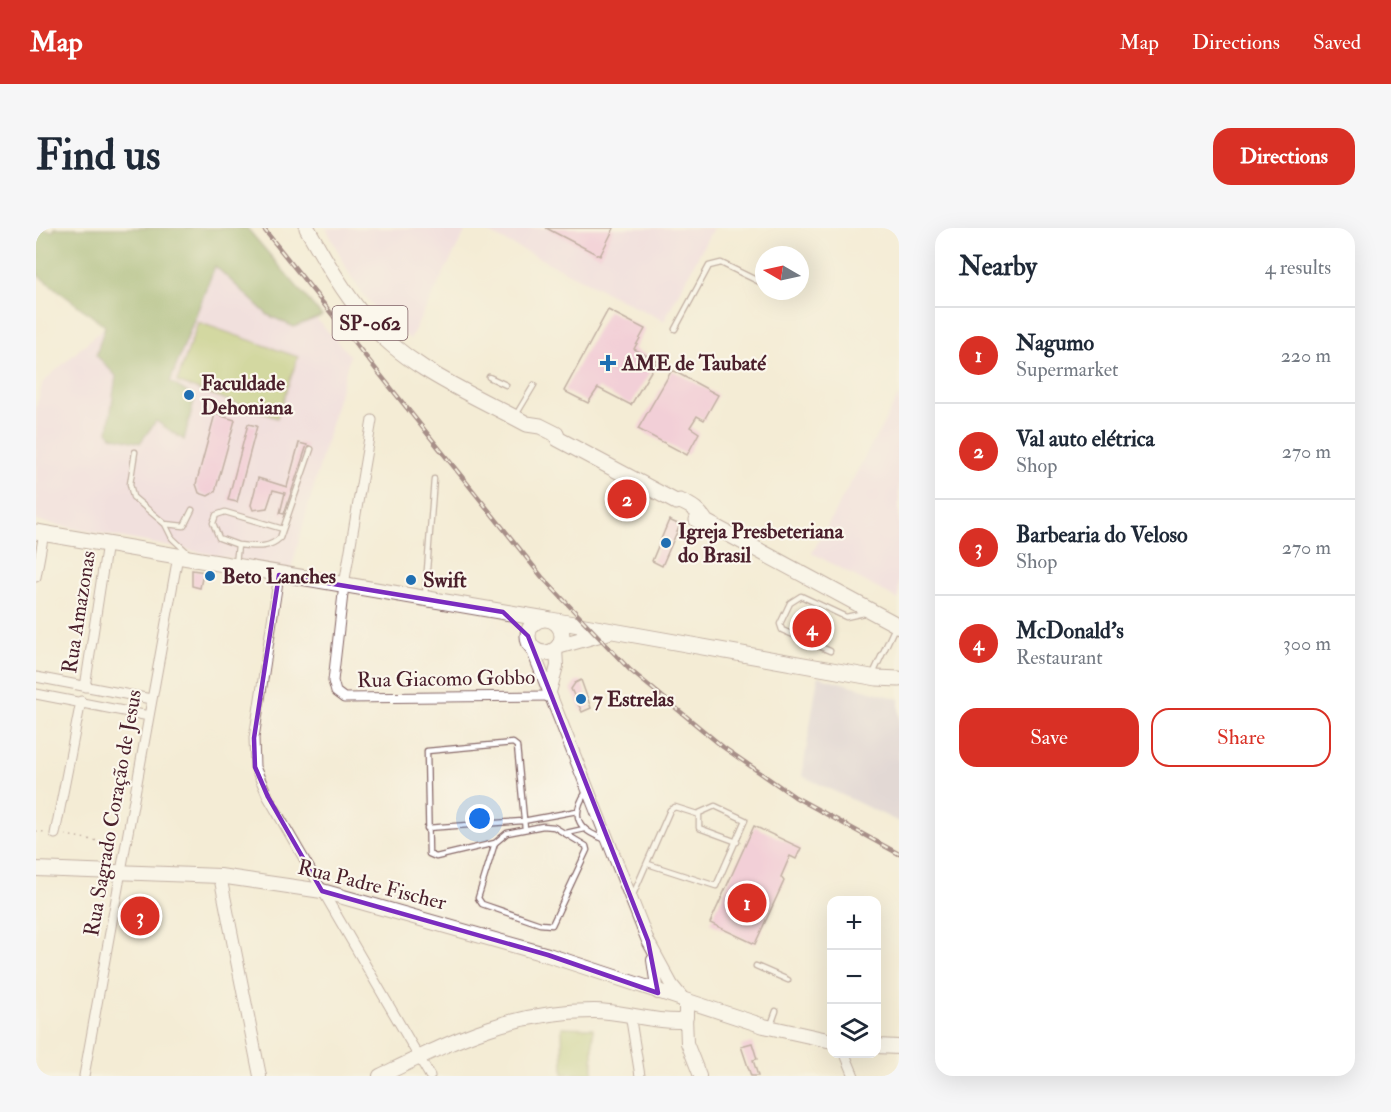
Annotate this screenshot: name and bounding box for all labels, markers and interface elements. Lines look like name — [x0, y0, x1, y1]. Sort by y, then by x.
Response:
text: Map — [30, 25, 83, 60]
text: Map — [1119, 29, 1159, 56]
text: Directions — [1192, 29, 1280, 56]
text: Saved — [1313, 29, 1361, 56]
button: Directions — [1213, 128, 1355, 185]
text: Find us — [36, 130, 160, 182]
north arrow — [755, 246, 809, 300]
text: Nearby — [959, 251, 1037, 283]
text: 4 results — [1265, 255, 1331, 280]
road number: SP-062 — [332, 306, 408, 340]
text: Nagumo — [1016, 329, 1094, 357]
text: 1 — [975, 343, 982, 368]
text: 220 m — [1281, 343, 1331, 368]
place label: AME de Taubaté — [621, 350, 767, 377]
marker: AME de Taubaté — [599, 354, 617, 372]
text: Supermarket — [1016, 357, 1119, 382]
place label: Faculdade Dehoniana — [201, 370, 294, 421]
marker: Faculdade Dehoniana — [182, 388, 196, 402]
text: Val auto elétrica — [1016, 425, 1155, 453]
text: 2 — [973, 439, 984, 464]
text: 270 m — [1282, 439, 1331, 464]
text: Shop — [1016, 453, 1057, 478]
pin: 2 — [608, 476, 646, 522]
place label: Igreja Presbeteriana do Brasil — [678, 518, 845, 569]
text: Barbearia do Veloso — [1016, 521, 1188, 549]
text: 3 — [975, 535, 982, 560]
text: 270 m — [1282, 535, 1331, 560]
marker: Igreja Presbeteriana do Brasil — [659, 536, 673, 550]
street label: Rua Amazonas — [56, 549, 102, 675]
text: Shop — [1016, 549, 1057, 574]
place label: Beto Lanches — [222, 563, 336, 590]
place label: Swift — [423, 567, 467, 594]
marker: Beto Lanches — [203, 569, 217, 583]
marker: Swift — [404, 573, 418, 587]
pin: 4 — [792, 606, 832, 650]
text: McDonald's — [1016, 617, 1124, 645]
text: 4 — [973, 631, 984, 656]
text: 300 m — [1283, 631, 1331, 656]
text: Restaurant — [1016, 645, 1103, 670]
street label: Rua Giacomo Gobbo — [357, 664, 535, 694]
place label: 7 Estrelas — [593, 686, 674, 713]
street label: Rua Sagrado Coração de Jesus — [78, 688, 148, 938]
marker: 7 Estrelas — [574, 692, 588, 706]
button: Save — [959, 708, 1139, 767]
button: Share — [1151, 708, 1331, 767]
your location — [465, 804, 494, 833]
street label: Rua Padre Fischer — [295, 853, 449, 917]
pin: 1 — [728, 880, 766, 926]
pin: 3 — [120, 894, 160, 938]
map controls — [827, 896, 881, 1058]
button: + — [827, 896, 881, 950]
button: − — [827, 950, 881, 1004]
button: layers — [827, 1004, 881, 1058]

